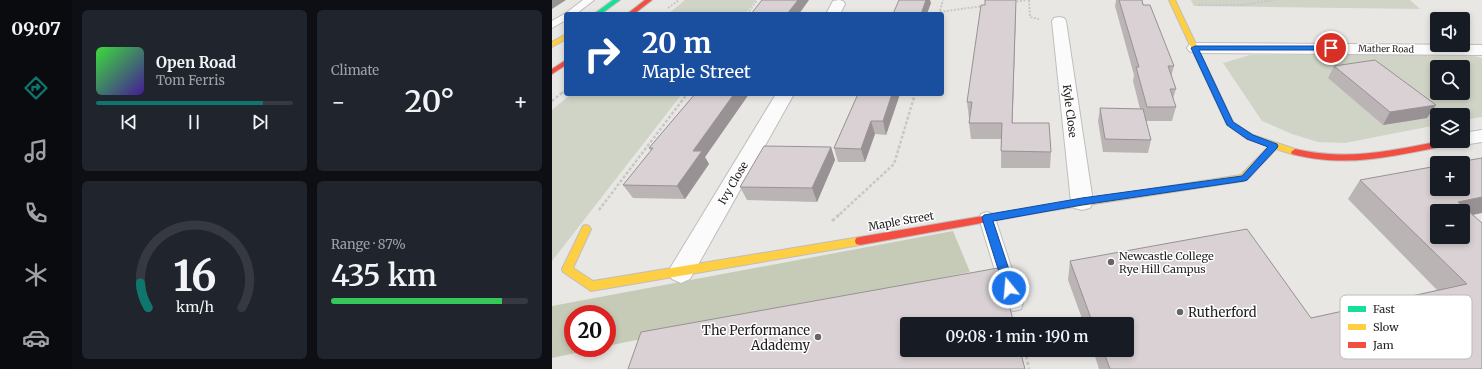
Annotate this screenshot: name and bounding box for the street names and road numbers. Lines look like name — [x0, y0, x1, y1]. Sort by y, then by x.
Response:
street label: Mather Road — [1358, 43, 1415, 54]
street label: Kyle Close — [1060, 84, 1080, 139]
street label: Ivy Close — [715, 159, 751, 207]
street label: Maple Street — [867, 208, 936, 234]

